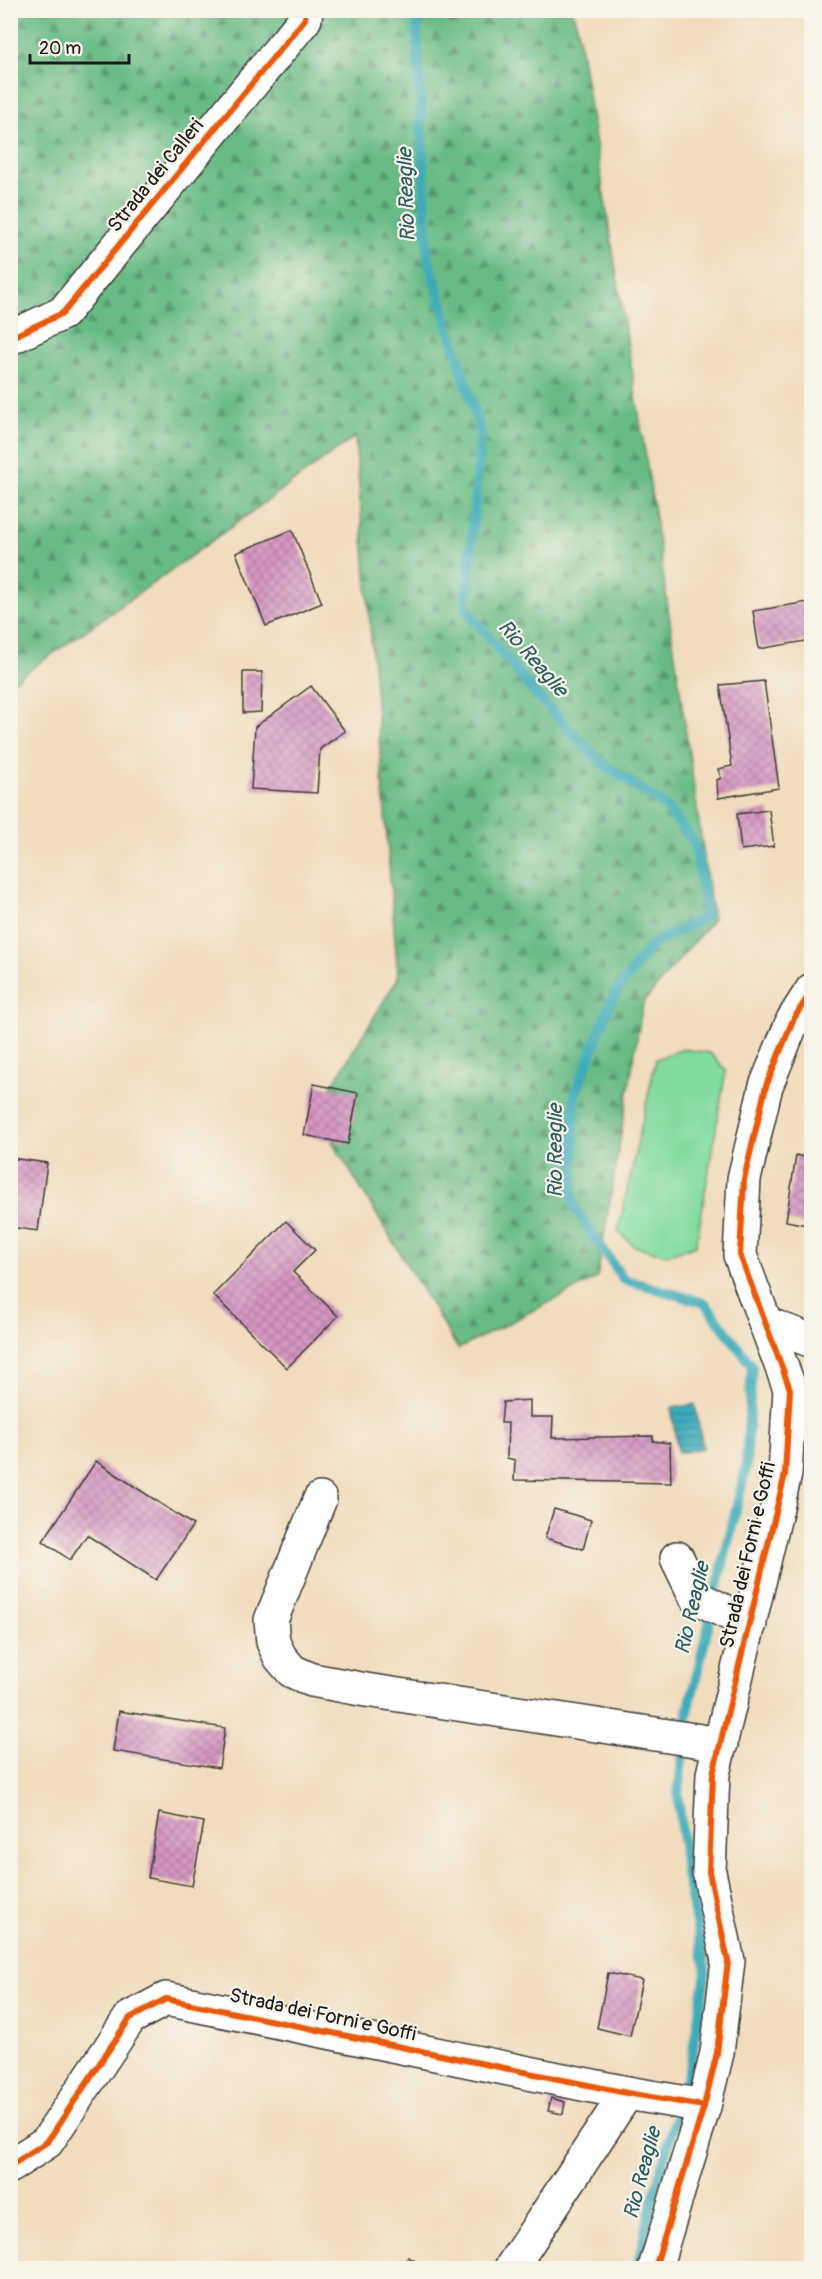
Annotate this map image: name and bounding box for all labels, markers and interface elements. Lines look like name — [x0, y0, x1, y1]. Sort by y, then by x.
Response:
scale bar — [30, 27, 129, 65]
text: 20 m — [39, 37, 81, 60]
street label: Strada dei Calleri — [102, 113, 209, 237]
water label: Rio Reaglie — [391, 145, 422, 242]
water label: Rio Reaglie — [492, 614, 575, 705]
water label: Rio Reaglie — [542, 1102, 569, 1198]
street label: Strada dei Forni e Goffi — [714, 1460, 781, 1651]
water label: Rio Reaglie — [669, 1557, 717, 1657]
street label: Strada dei Forni e Goffi — [227, 1982, 419, 2047]
water label: Rio Reaglie — [617, 2122, 668, 2222]

